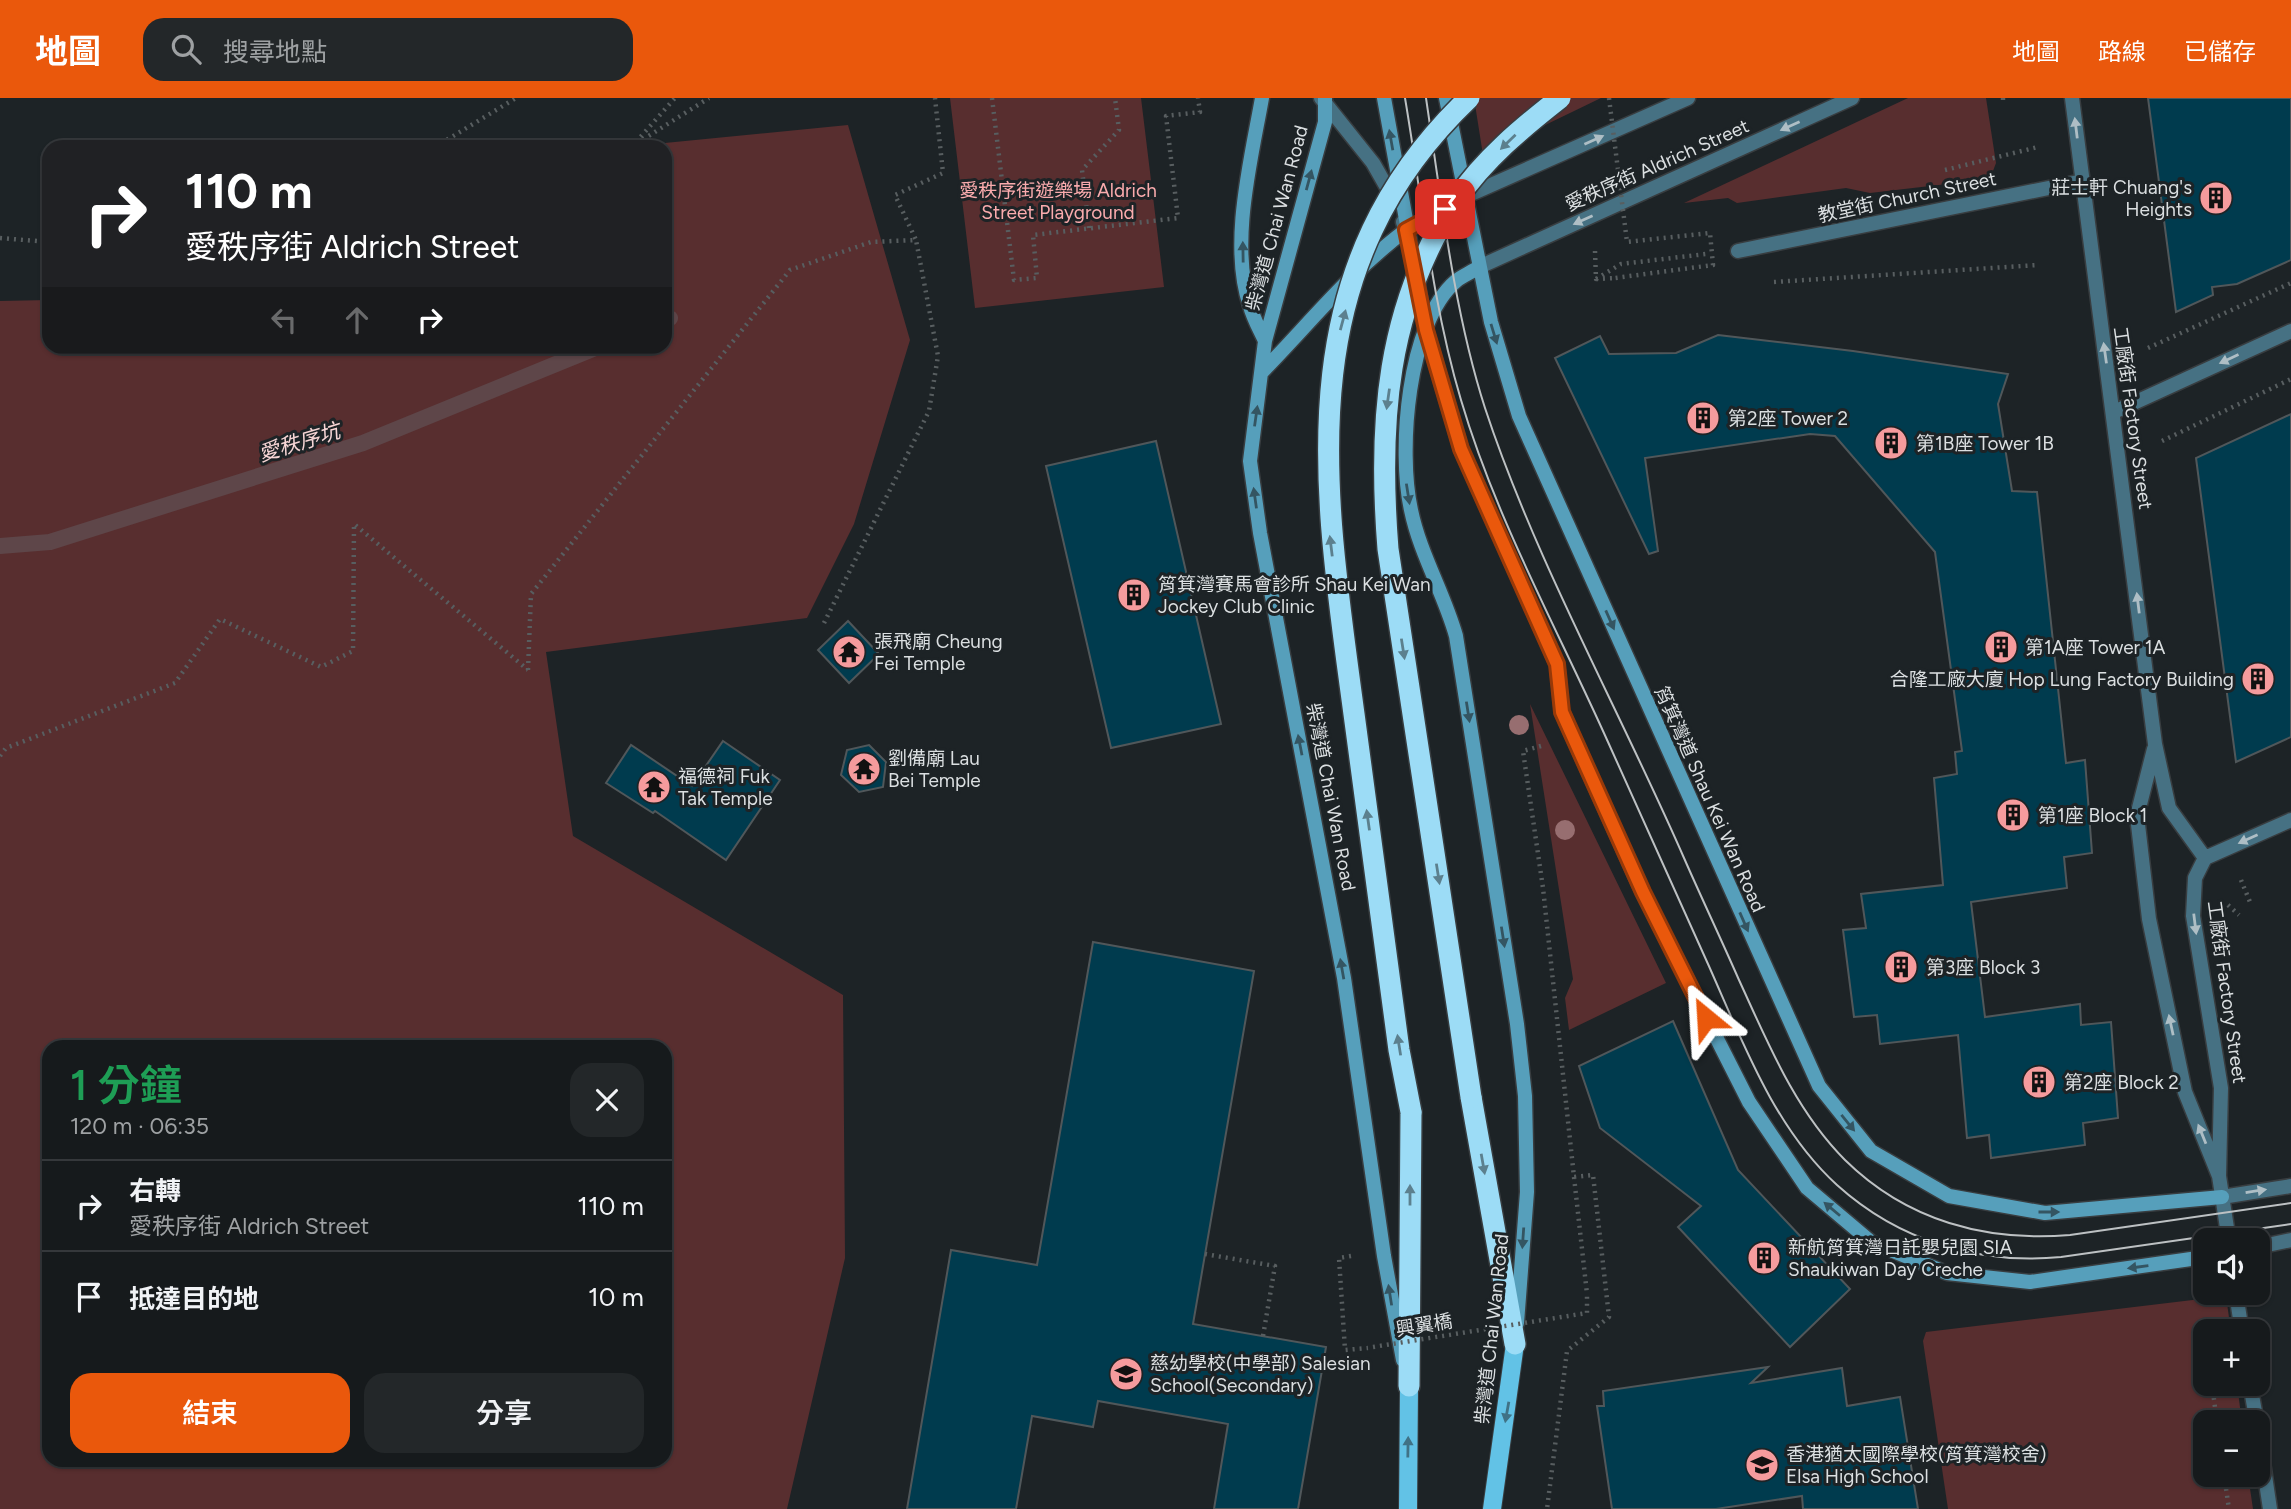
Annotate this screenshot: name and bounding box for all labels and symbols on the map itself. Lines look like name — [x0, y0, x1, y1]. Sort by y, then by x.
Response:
street label: 愛秩序街 Aldrich Street — [1562, 114, 1752, 216]
one-way arrow — [2071, 117, 2082, 139]
one-way arrow — [1780, 120, 1800, 132]
street label: 柴灣道 Chai Wan Road — [1241, 123, 1313, 313]
one-way arrow — [1385, 129, 1396, 151]
one-way arrow — [1500, 134, 1517, 150]
one-way arrow — [1583, 134, 1604, 145]
street label: 教堂街 Church Street — [1816, 167, 1998, 227]
one-way arrow — [1304, 169, 1315, 191]
place label: 莊士軒 Chuang's Heights — [2051, 176, 2192, 221]
park label: 愛秩序街遊樂場 Aldrich Street Playground — [959, 179, 1157, 224]
pin — [1415, 179, 1475, 239]
building icon: 莊士軒 Chuang's Heights — [2197, 179, 2235, 217]
one-way arrow — [1572, 215, 1593, 226]
one-way arrow — [1237, 241, 1249, 263]
one-way arrow — [1338, 309, 1349, 331]
one-way arrow — [1490, 324, 1500, 345]
street label: 工廠街 Factory Street — [2109, 325, 2157, 511]
one-way arrow — [2100, 342, 2111, 364]
one-way arrow — [2219, 353, 2239, 365]
one-way arrow — [1382, 388, 1393, 410]
building icon: 第2座 Tower 2 — [1684, 399, 1722, 437]
one-way arrow — [1251, 405, 1262, 427]
place label: 第2座 Tower 2 — [1728, 407, 1848, 430]
water label: 愛秩序坑 — [255, 417, 346, 466]
building icon: 第1B座 Tower 1B — [1872, 424, 1910, 462]
place label: 第1B座 Tower 1B — [1916, 432, 2054, 455]
one-way arrow — [1403, 483, 1414, 505]
one-way arrow — [1249, 486, 1260, 508]
one-way arrow — [1326, 535, 1337, 557]
place label: 筲箕灣賽馬會診所 Shau Kei Wan Jockey Club Clinic — [1158, 573, 1431, 618]
building icon: 筲箕灣賽馬會診所 Shau Kei Wan Jockey Club Clinic — [1115, 576, 1153, 614]
one-way arrow — [2132, 592, 2143, 614]
one-way arrow — [1605, 610, 1616, 631]
building icon: 第1A座 Tower 1A — [1982, 628, 2020, 666]
place label: 張飛廟 Cheung Fei Temple — [874, 630, 1003, 675]
temple icon: 張飛廟 Cheung Fei Temple — [830, 633, 868, 671]
place label: 第1A座 Tower 1A — [2025, 636, 2165, 659]
one-way arrow — [1398, 638, 1409, 660]
building icon: 合隆工廠大廈 Hop Lung Factory Building — [2239, 660, 2277, 698]
place label: 合隆工廠大廈 Hop Lung Factory Building — [1890, 668, 2234, 691]
street label: 筲箕灣道 Shau Kei Wan Road — [1650, 682, 1770, 916]
street label: 柴灣道 Chai Wan Road — [1301, 701, 1361, 893]
one-way arrow — [1463, 701, 1474, 723]
one-way arrow — [1294, 734, 1305, 756]
place label: 劉備廟 Lau Bei Temple — [888, 747, 981, 792]
temple icon: 劉備廟 Lau Bei Temple — [845, 750, 883, 788]
place label: 福德祠 Fuk Tak Temple — [678, 765, 773, 810]
temple icon: 福德祠 Fuk Tak Temple — [635, 768, 673, 806]
building icon: 第1座 Block 1 — [1994, 796, 2032, 834]
place label: 第1座 Block 1 — [2038, 804, 2147, 827]
one-way arrow — [1363, 809, 1374, 831]
one-way arrow — [2238, 833, 2258, 845]
one-way arrow — [1432, 863, 1443, 885]
street label: 工廠街 Factory Street — [2203, 899, 2251, 1085]
one-way arrow — [1738, 912, 1750, 932]
one-way arrow — [2190, 913, 2201, 935]
one-way arrow — [1498, 926, 1509, 948]
building icon: 第3座 Block 3 — [1882, 948, 1920, 986]
place label: 第3座 Block 3 — [1926, 956, 2040, 979]
one-way arrow — [1336, 958, 1347, 980]
position arrow — [1669, 981, 1743, 1055]
one-way arrow — [2166, 1014, 2177, 1036]
one-way arrow — [1393, 1034, 1404, 1056]
building icon: 第2座 Block 2 — [2020, 1063, 2058, 1101]
place label: 第2座 Block 2 — [2064, 1071, 2179, 1094]
one-way arrow — [1840, 1114, 1855, 1131]
one-way arrow — [2196, 1124, 2208, 1144]
one-way arrow — [1478, 1153, 1489, 1175]
one-way arrow — [1404, 1184, 1416, 1206]
one-way arrow — [2245, 1185, 2267, 1196]
one-way arrow — [1823, 1202, 1840, 1217]
one-way arrow — [2038, 1206, 2060, 1218]
one-way arrow — [1517, 1227, 1528, 1249]
street label: 柴灣道 Chai Wan Road — [1471, 1233, 1513, 1425]
place label: 新航筲箕灣日託嬰兒園 SIA Shaukiwan Day Creche — [1788, 1236, 2013, 1281]
building icon: 新航筲箕灣日託嬰兒園 SIA Shaukiwan Day Creche — [1745, 1239, 1783, 1277]
one-way arrow — [2126, 1262, 2148, 1273]
one-way arrow — [1384, 1284, 1395, 1306]
street label: 興翼橋 — [1394, 1309, 1454, 1341]
place label: 慈幼學校(中學部) Salesian School(Secondary) — [1150, 1352, 1371, 1397]
school or university icon: 慈幼學校(中學部) Salesian School(Secondary) — [1107, 1355, 1145, 1393]
one-way arrow — [1501, 1401, 1512, 1423]
one-way arrow — [1403, 1436, 1414, 1458]
place label: 香港猶太國際學校(筲箕灣校舍) Elsa High School — [1786, 1443, 2046, 1488]
school or university icon: 香港猶太國際學校(筲箕灣校舍) Elsa High School — [1743, 1446, 1781, 1484]

